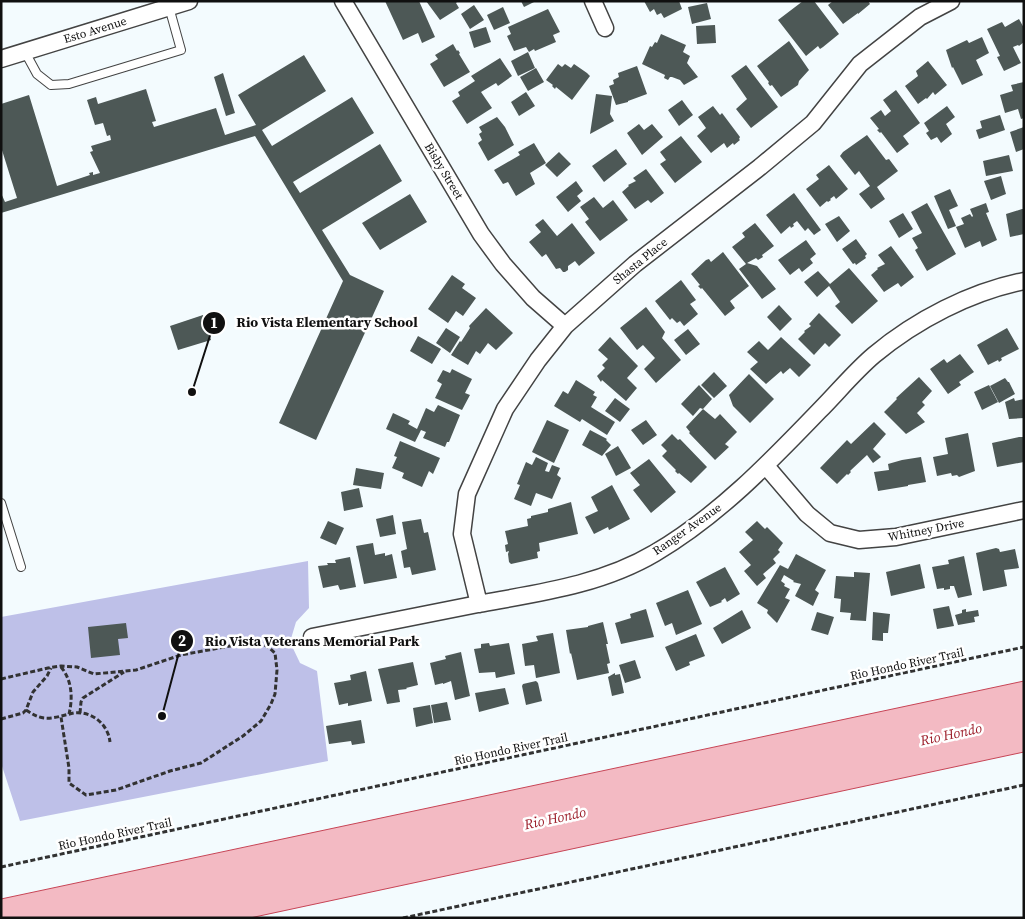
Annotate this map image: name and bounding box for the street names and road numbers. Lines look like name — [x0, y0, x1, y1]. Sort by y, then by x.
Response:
street label: Esto Avenue — [62, 13, 128, 47]
street label: Bisby Street — [421, 140, 467, 202]
street label: Shasta Place — [609, 234, 671, 288]
street label: Ranger Avenue — [649, 499, 725, 559]
street label: Whitney Drive — [886, 515, 966, 545]
street label: Rio Hondo River Trail — [849, 644, 966, 684]
street label: Rio Hondo River Trail — [453, 729, 570, 769]
street label: Rio Hondo River Trail — [57, 814, 174, 854]

